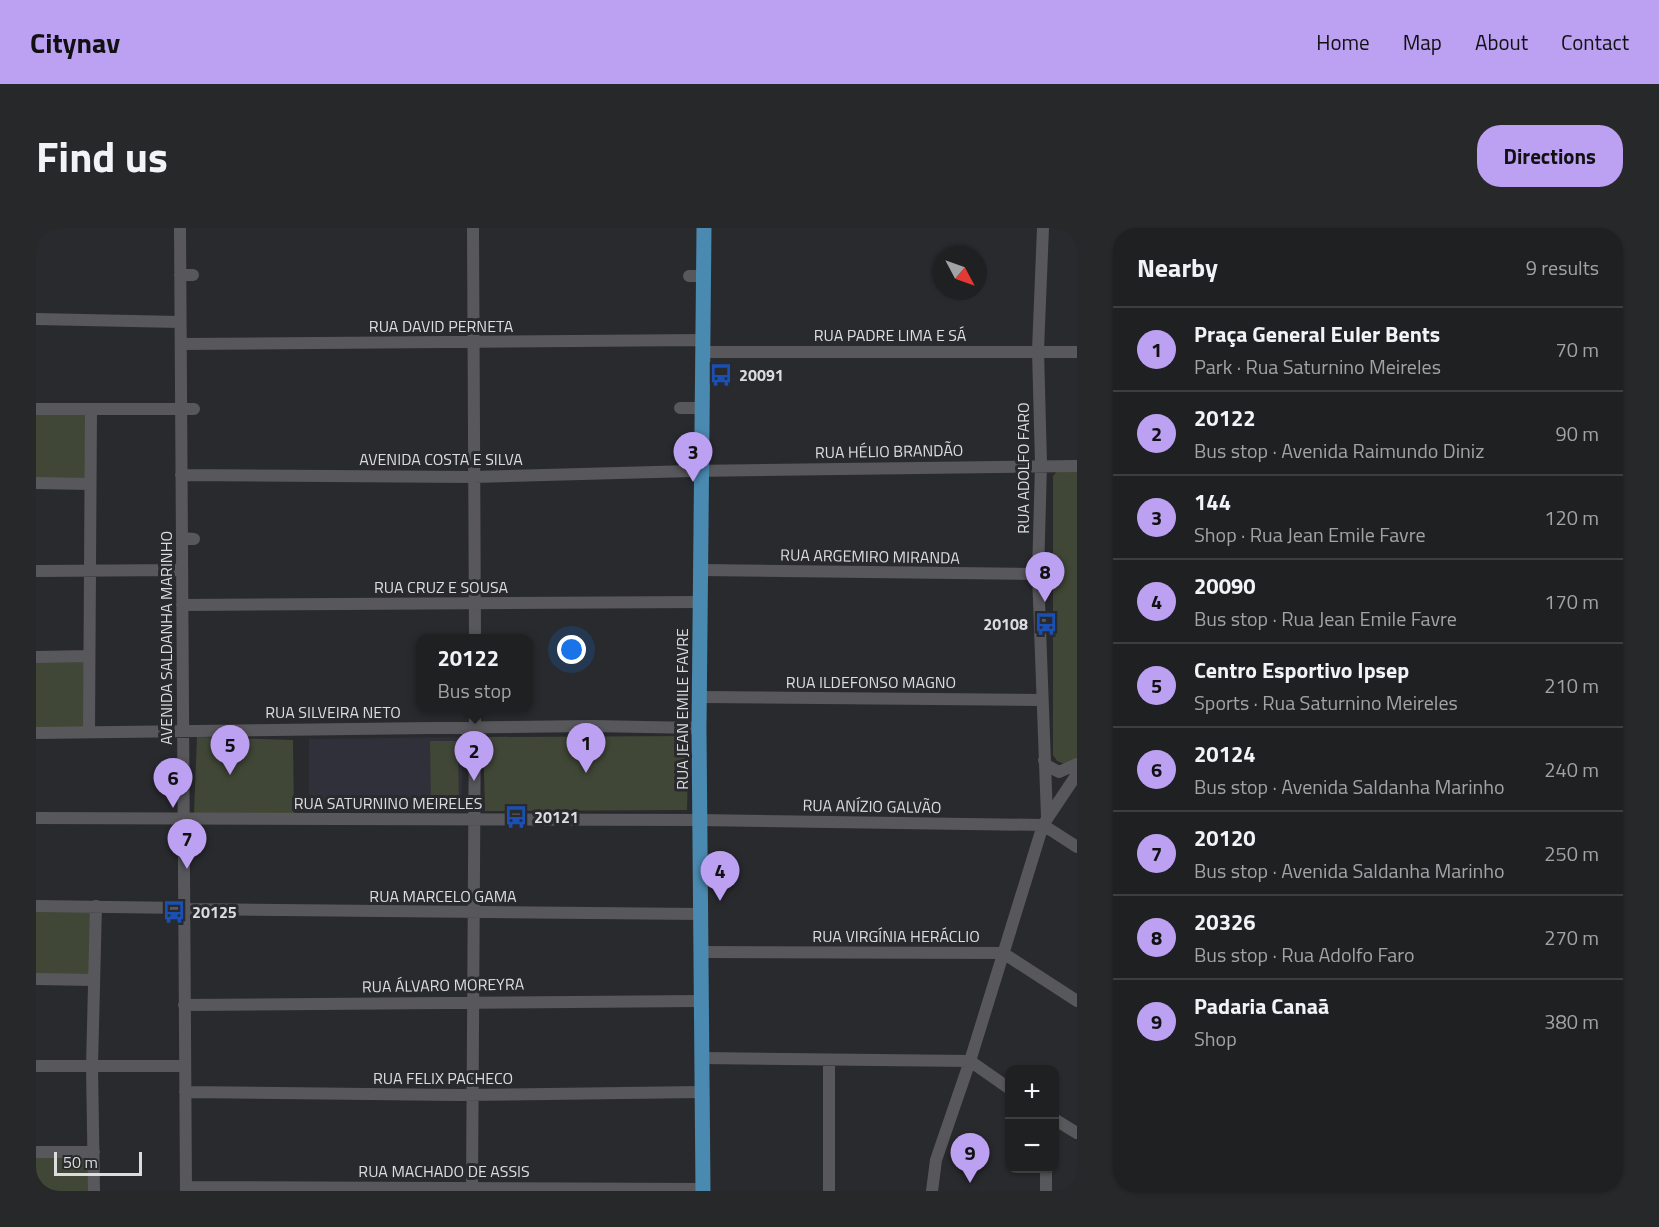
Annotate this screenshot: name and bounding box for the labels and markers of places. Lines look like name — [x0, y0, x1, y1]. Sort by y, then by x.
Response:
bus stop icon: 20091 — [708, 362, 734, 388]
place label: 20091 — [739, 363, 784, 387]
pin: 3 — [674, 432, 712, 482]
pin: 8 — [1026, 552, 1064, 602]
bus stop icon: 20108 — [1033, 611, 1059, 637]
place label: 20108 — [983, 612, 1028, 636]
pin: 1 — [566, 724, 606, 773]
pin: 5 — [210, 726, 250, 775]
pin: 2 — [454, 732, 494, 781]
pin: 6 — [154, 758, 192, 808]
bus stop icon: 20121 — [503, 804, 529, 830]
place label: 20121 — [534, 805, 579, 829]
pin: 7 — [168, 820, 206, 869]
pin: 4 — [700, 852, 740, 901]
bus stop icon: 20125 — [161, 899, 187, 925]
place label: 20125 — [192, 900, 237, 924]
pin: 9 — [950, 1134, 990, 1183]

